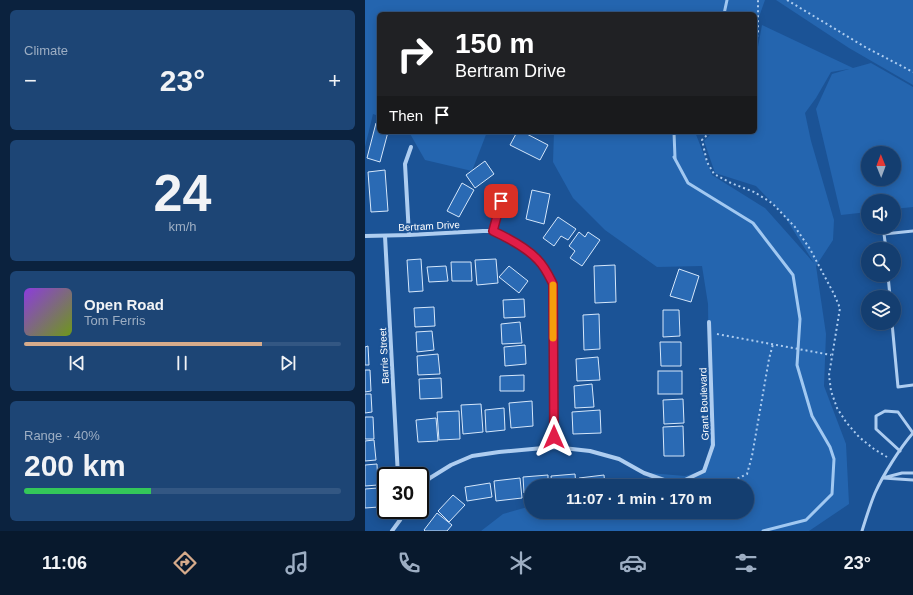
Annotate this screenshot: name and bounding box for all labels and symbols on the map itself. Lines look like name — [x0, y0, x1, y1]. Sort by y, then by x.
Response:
north arrow — [861, 146, 901, 186]
pin — [484, 184, 518, 218]
street label: Bertram Drive — [398, 219, 461, 233]
street label: Barrie Street — [377, 327, 391, 384]
street label: Grant Boulevard — [697, 367, 711, 441]
position arrow — [533, 416, 575, 458]
speed limit sign: 30 — [377, 467, 429, 519]

